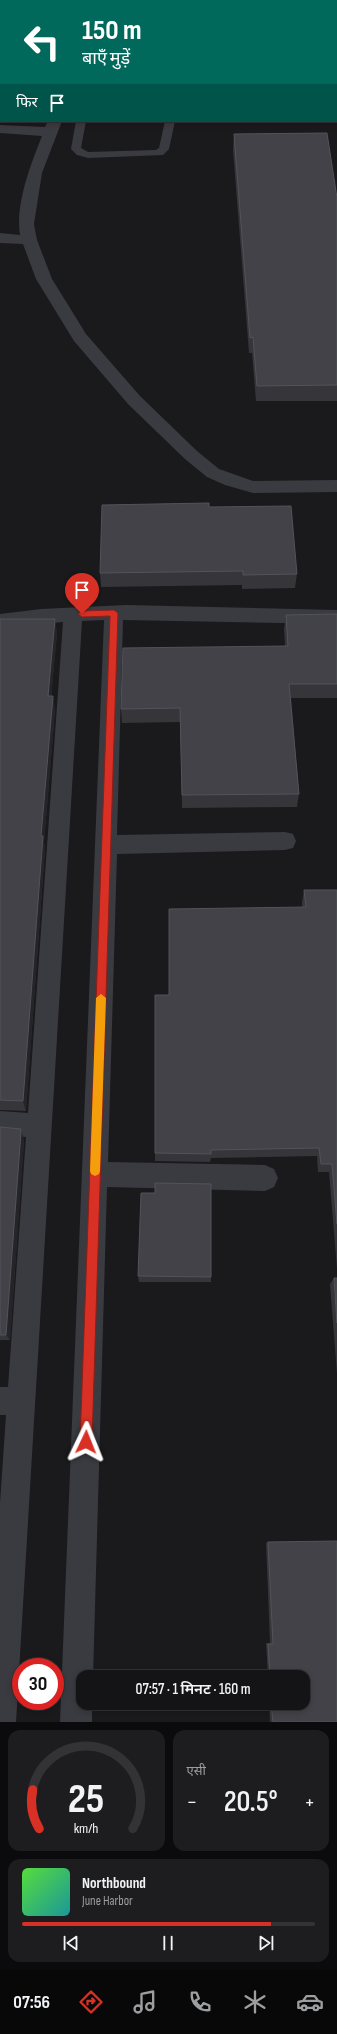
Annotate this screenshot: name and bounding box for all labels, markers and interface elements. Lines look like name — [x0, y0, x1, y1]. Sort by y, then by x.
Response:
text: 150 m — [82, 14, 142, 47]
icon: left — [16, 16, 68, 68]
text: बाएँ मुड़ें — [82, 48, 130, 69]
icon: arrive — [46, 92, 68, 114]
text: फिर — [16, 93, 38, 112]
pin — [65, 573, 99, 614]
icon: arrive — [71, 579, 93, 601]
position arrow — [65, 1421, 107, 1463]
speed limit sign: 30 — [12, 1658, 64, 1710]
text: 07:57 · 1 मिनट · 160 m — [136, 1680, 250, 1699]
text: एसी — [187, 1763, 206, 1779]
text: 25 — [68, 1774, 104, 1823]
text: 20.5° — [224, 1784, 278, 1820]
text: − — [187, 1789, 197, 1816]
text: + — [304, 1789, 315, 1816]
text: km/h — [74, 1819, 99, 1836]
text: Northbound — [82, 1874, 146, 1893]
text: June Harbor — [82, 1893, 133, 1909]
icon: previous — [60, 1932, 82, 1954]
icon: pause — [157, 1932, 179, 1954]
icon: next — [255, 1932, 277, 1954]
icon: directions — [77, 1988, 105, 2016]
icon: music — [131, 1988, 159, 2016]
icon: phone — [186, 1988, 214, 2016]
icon: climate — [241, 1988, 269, 2016]
icon: car — [296, 1988, 324, 2016]
text: 07:56 — [13, 1992, 50, 2013]

